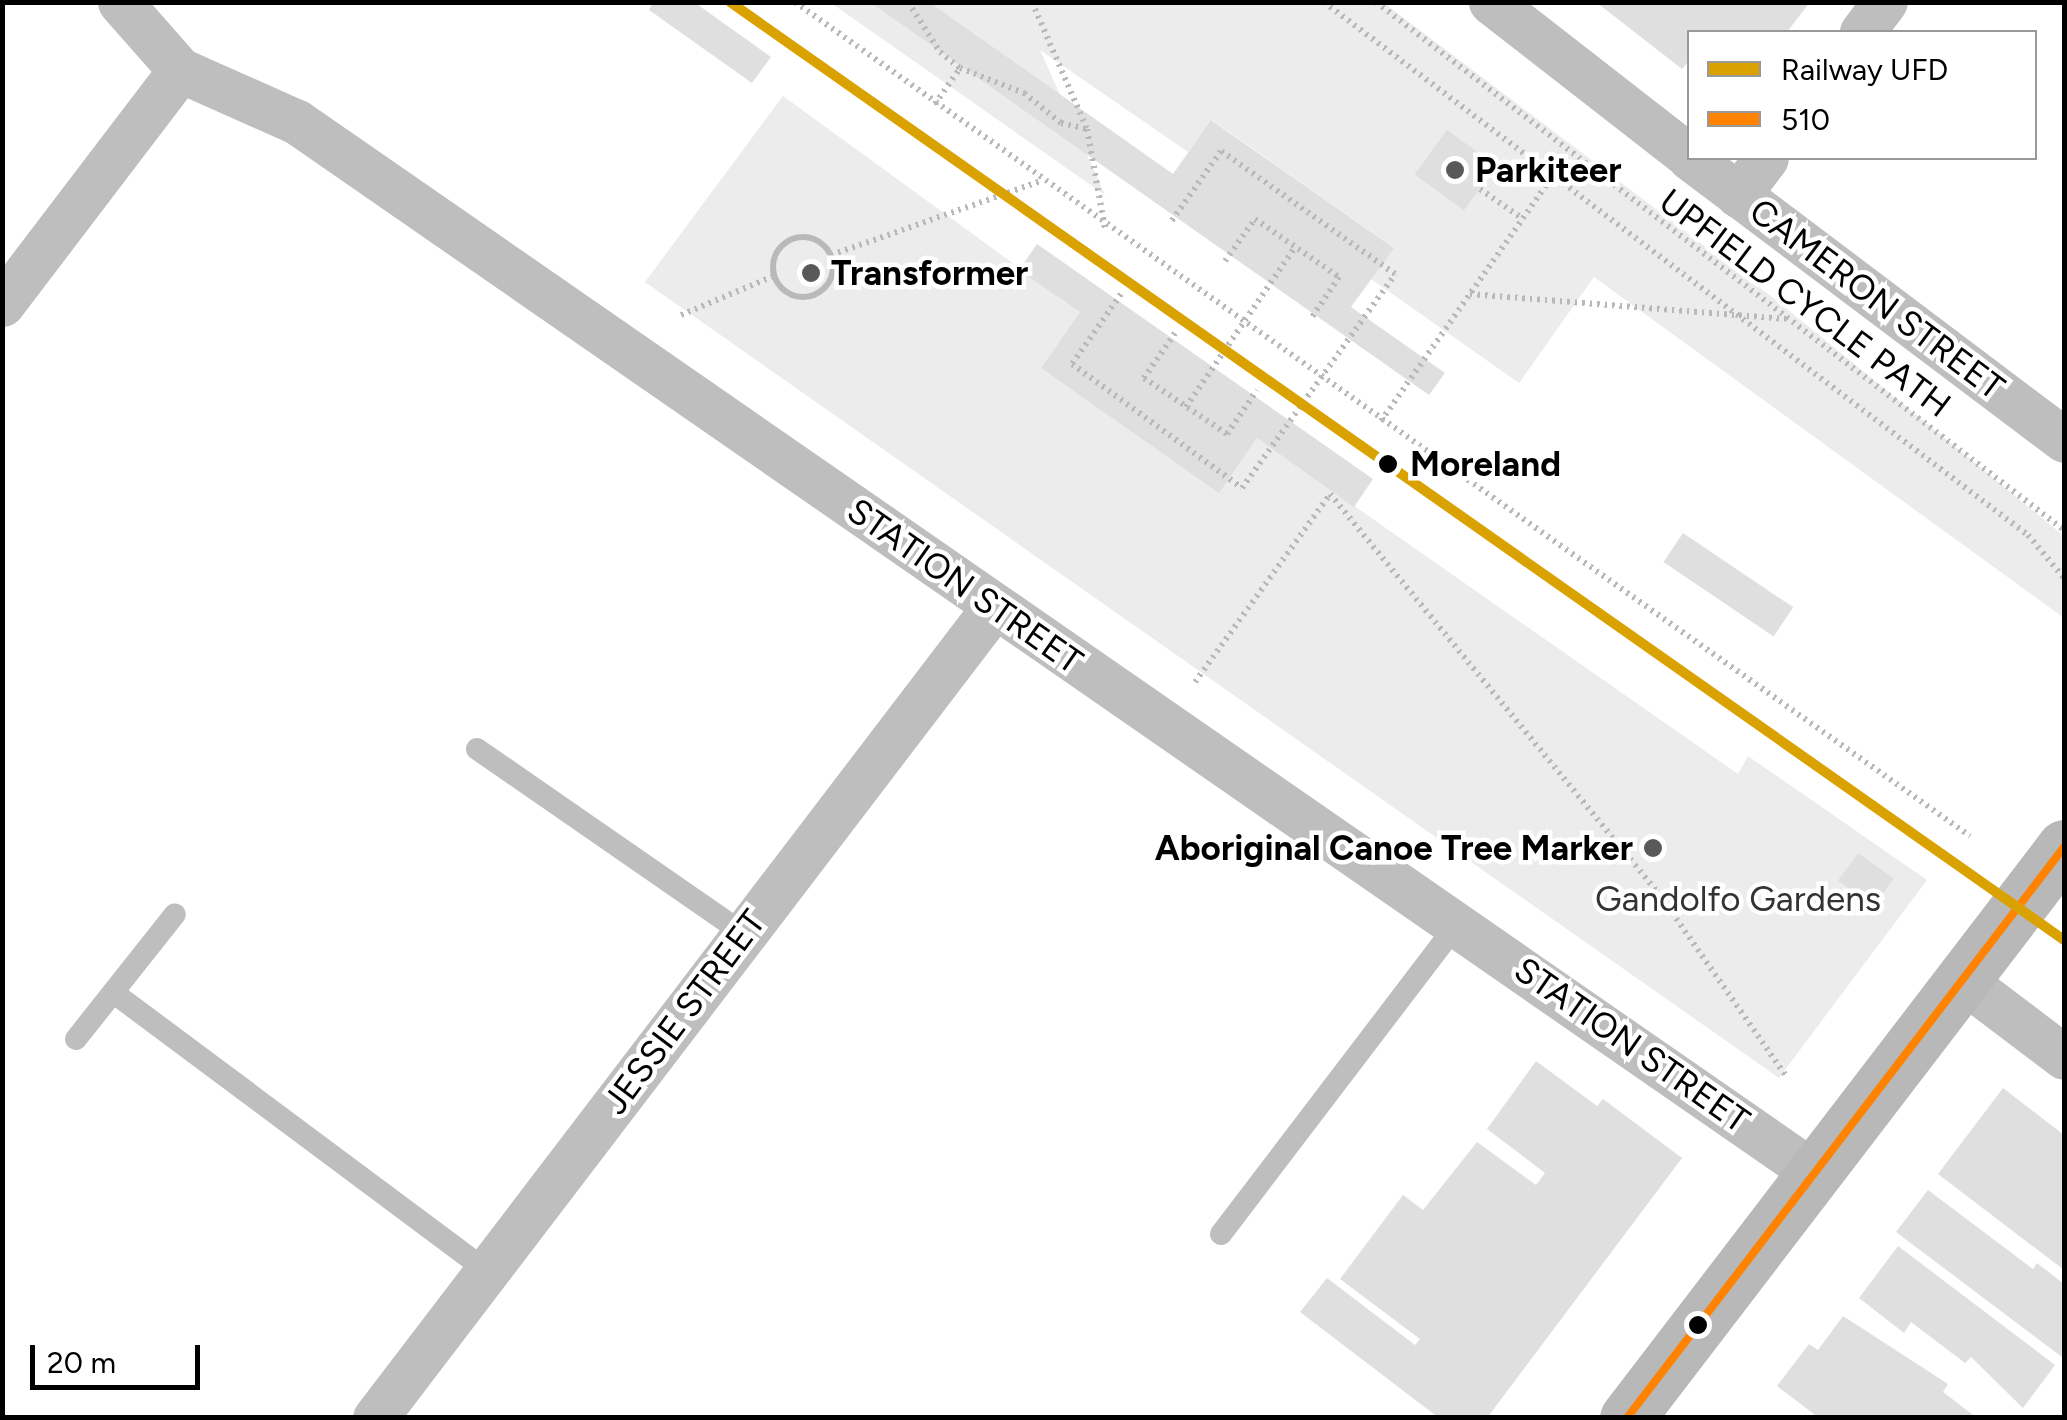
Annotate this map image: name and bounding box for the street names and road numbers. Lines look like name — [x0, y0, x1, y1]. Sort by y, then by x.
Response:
street label: UPFIELD CYCLE PATH — [1651, 180, 1959, 426]
street label: CAMERON STREET — [1742, 190, 2012, 408]
street label: STATION STREET — [840, 489, 1090, 683]
street label: JESSIE STREET — [594, 902, 774, 1122]
street label: STATION STREET — [1507, 948, 1757, 1142]

